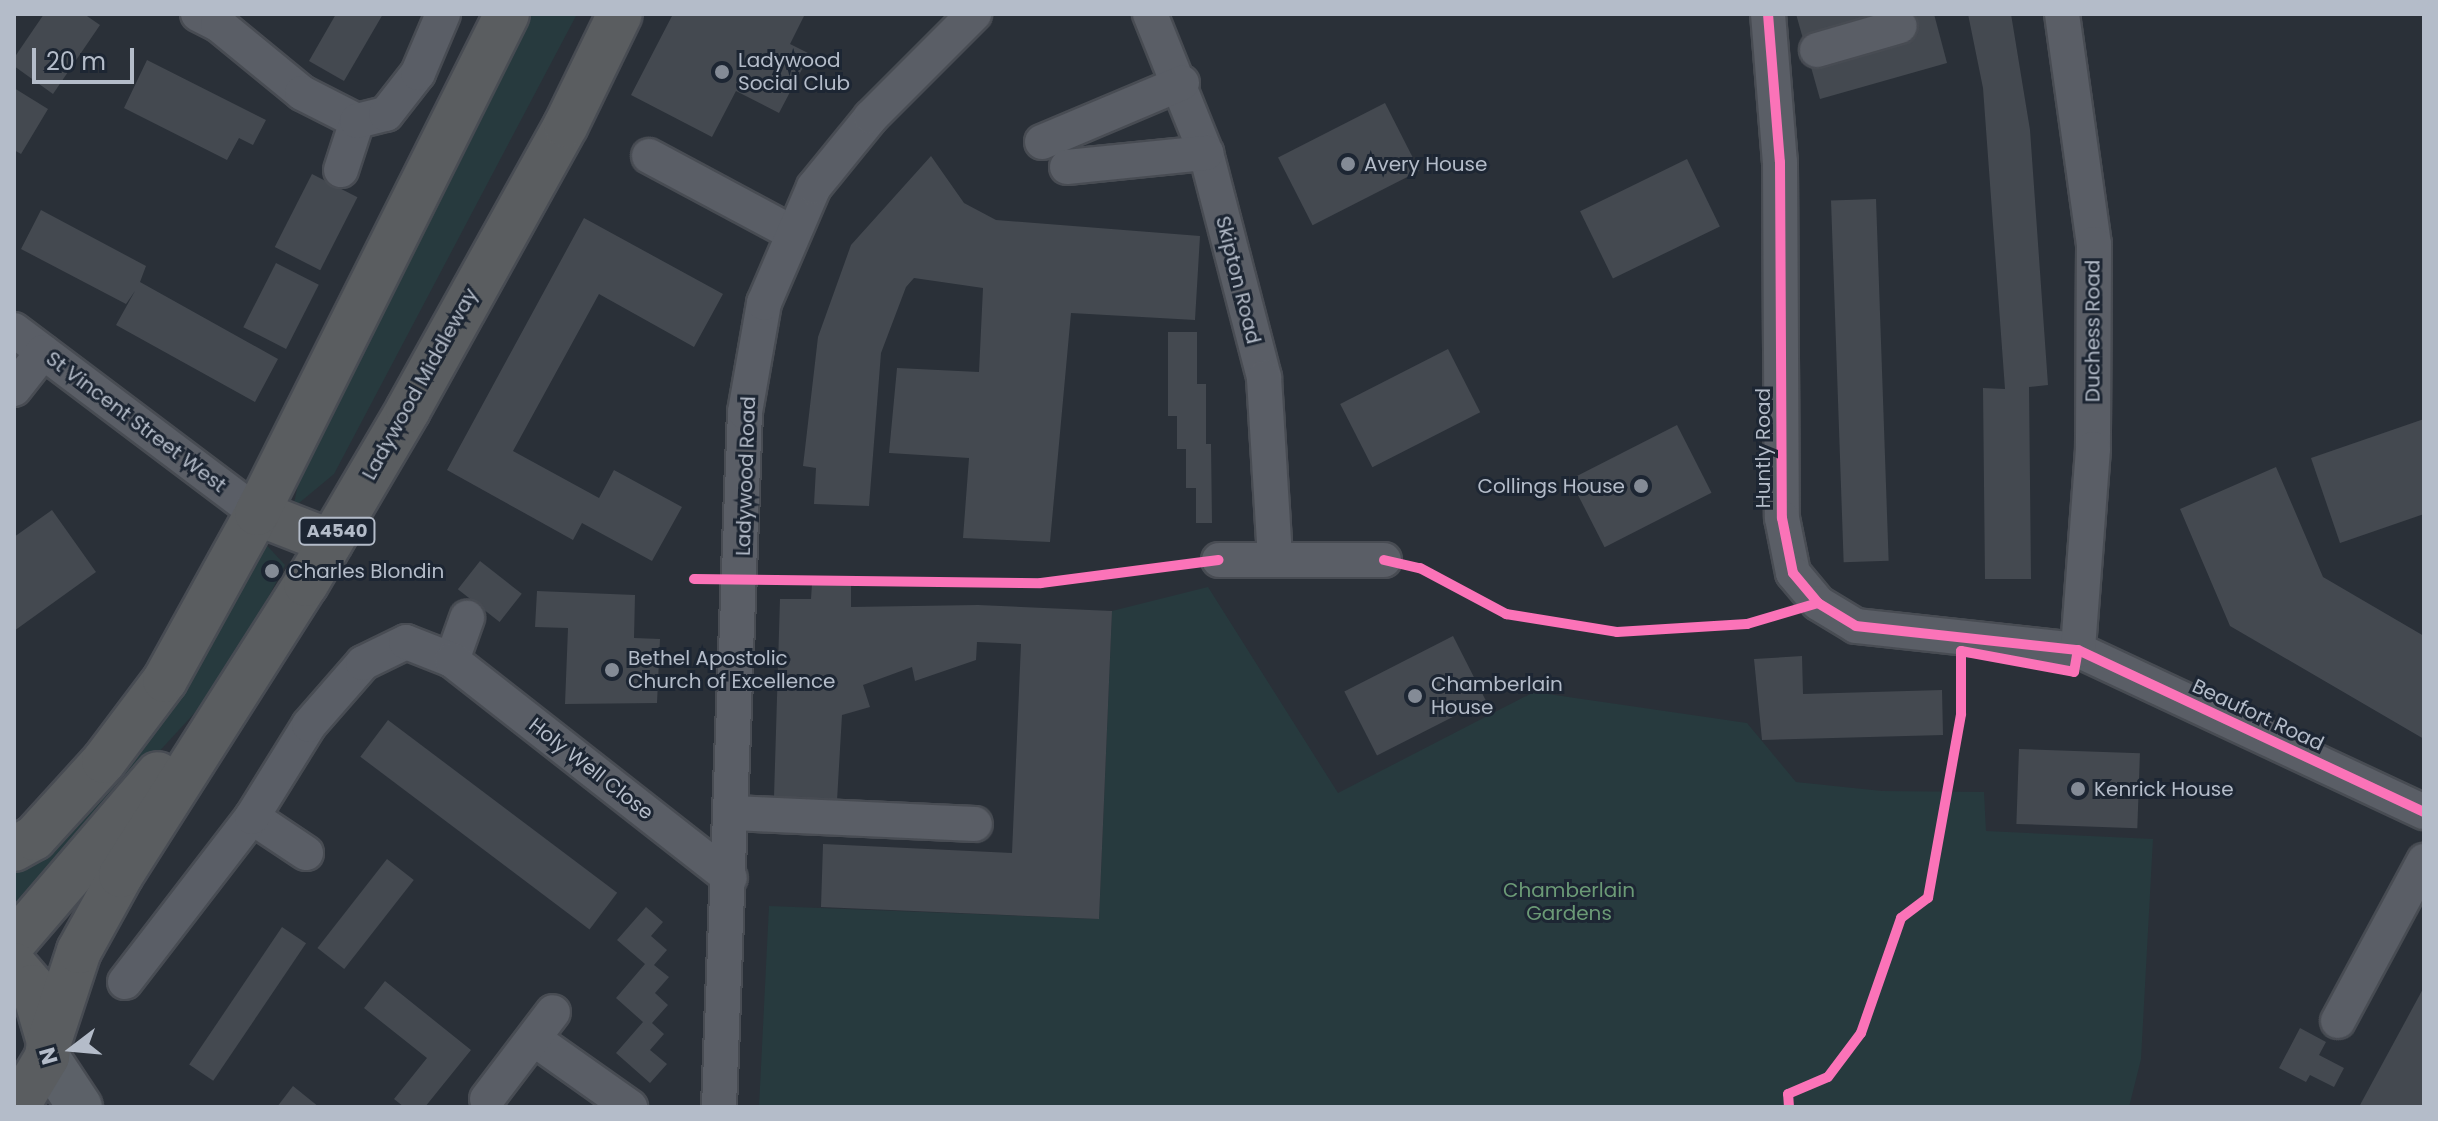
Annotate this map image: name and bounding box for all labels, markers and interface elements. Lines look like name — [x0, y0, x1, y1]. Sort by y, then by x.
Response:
scale bar — [36, 32, 138, 82]
text: 20 m — [46, 45, 106, 78]
place label: Ladywood Social Club — [738, 48, 850, 95]
marker: Ladywood Social Club — [713, 63, 731, 81]
place label: Avery House — [1364, 152, 1487, 176]
marker: Avery House — [1339, 155, 1357, 173]
street label: Skipton Road — [1211, 214, 1265, 346]
street label: Duchess Road — [2081, 260, 2105, 402]
street label: Ladywood Middleway — [357, 284, 483, 484]
street label: St Vincent Street West — [41, 346, 231, 498]
street label: Huntly Road — [1751, 388, 1775, 508]
street label: Ladywood Road — [731, 396, 761, 556]
place label: Collings House — [1478, 474, 1625, 498]
marker: Collings House — [1632, 477, 1650, 495]
road number: A4540 — [297, 517, 377, 545]
place label: Charles Blondin — [288, 559, 444, 583]
marker: Charles Blondin — [263, 562, 281, 580]
place label: Bethel Apostolic Church of Excellence — [628, 646, 835, 693]
marker: Bethel Apostolic Church of Excellence — [603, 661, 621, 679]
place label: Chamberlain House — [1431, 672, 1563, 719]
street label: Beaufort Road — [2188, 674, 2328, 756]
marker: Chamberlain House — [1406, 687, 1424, 705]
street label: Holy Well Close — [524, 713, 658, 825]
place label: Kenrick House — [2094, 777, 2234, 801]
marker: Kenrick House — [2069, 780, 2087, 798]
park label: Chamberlain Gardens — [1503, 879, 1635, 926]
north arrow — [32, 1009, 112, 1089]
text: N — [31, 1044, 66, 1068]

